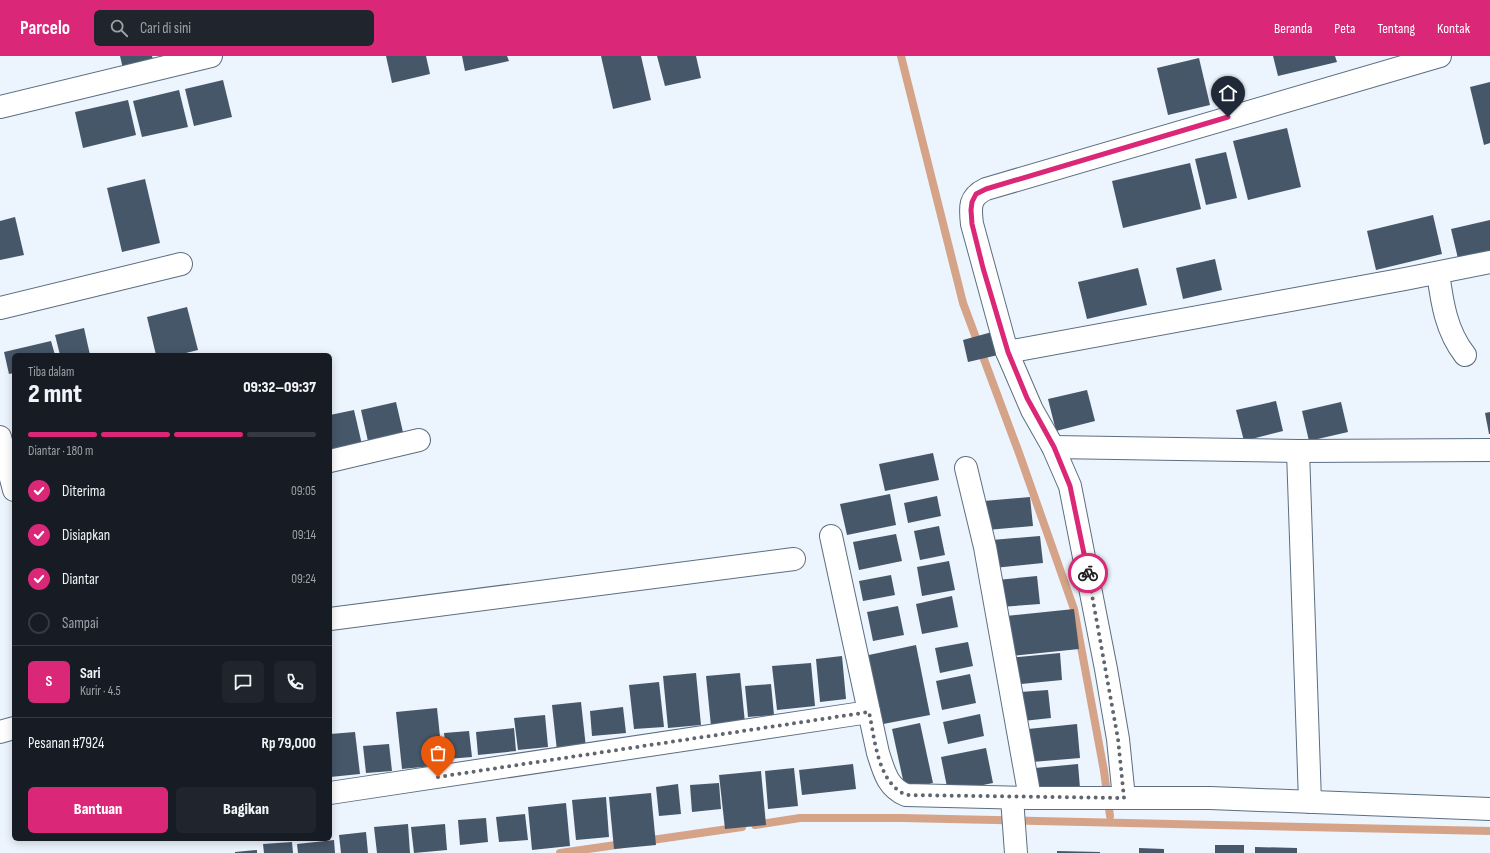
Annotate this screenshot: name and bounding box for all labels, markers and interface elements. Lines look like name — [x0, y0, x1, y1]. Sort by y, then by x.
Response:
search box — [94, 10, 374, 46]
text: Parcelo — [20, 17, 70, 40]
icon: search — [108, 17, 130, 39]
text: Cari di sini — [140, 19, 191, 38]
text: Beranda — [1274, 20, 1312, 37]
text: Peta — [1334, 20, 1355, 37]
text: Tentang — [1377, 20, 1415, 37]
text: Kontak — [1437, 20, 1470, 37]
pin — [1211, 76, 1245, 117]
icon: home — [1217, 82, 1239, 104]
text: Tiba dalam — [28, 364, 74, 380]
text: 09:32–09:37 — [243, 378, 316, 397]
text: 2 mnt — [28, 379, 82, 410]
text: Diantar · 180 m — [28, 443, 93, 459]
icon: check — [28, 480, 50, 502]
text: Diterima — [62, 482, 105, 501]
text: 09:05 — [291, 483, 316, 499]
icon: check — [28, 524, 50, 546]
text: Disiapkan — [62, 526, 110, 545]
text: 09:14 — [292, 527, 316, 543]
courier — [1068, 553, 1108, 593]
icon: bike — [1077, 562, 1099, 584]
icon: check — [28, 568, 50, 590]
text: Diantar — [62, 570, 99, 589]
text: 09:24 — [291, 571, 316, 587]
text: Sampai — [62, 614, 99, 633]
button: chat — [222, 661, 264, 703]
button: phone — [274, 661, 316, 703]
text: Sari — [80, 664, 101, 683]
text: S — [46, 672, 52, 691]
text: Kurir · 4.5 — [80, 683, 121, 699]
text: Pesanan #7924 — [28, 734, 104, 753]
text: Rp 79,000 — [262, 734, 316, 753]
pin — [421, 736, 455, 777]
icon: bag — [427, 742, 449, 764]
button: Bantuan — [28, 787, 168, 833]
button: Bagikan — [176, 787, 316, 833]

